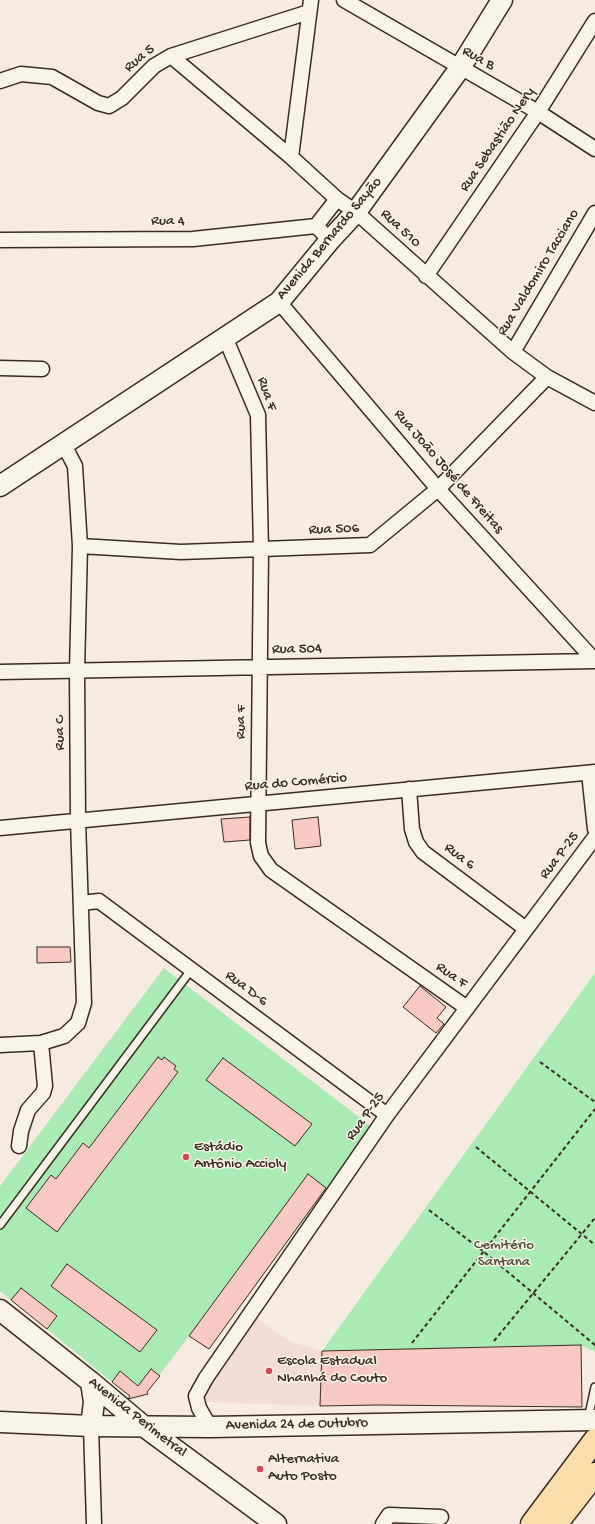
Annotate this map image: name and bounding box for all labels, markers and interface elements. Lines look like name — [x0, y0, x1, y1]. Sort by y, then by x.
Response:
street label: Rua 5 — [121, 41, 159, 77]
street label: Rua B — [459, 43, 497, 75]
street label: Rua Sebastião Nery — [456, 84, 540, 196]
street label: Avenida Bernardo Sayão — [273, 174, 387, 304]
street label: Rua 510 — [376, 206, 424, 252]
street label: Rua Valdomiro Tacciano — [494, 206, 584, 340]
street label: Rua 4 — [151, 213, 185, 231]
street label: Rua F — [252, 375, 280, 413]
street label: Rua João José de Freitas — [389, 406, 507, 538]
street label: Rua 506 — [308, 520, 360, 540]
street label: Rua 504 — [272, 641, 322, 659]
street label: Rua F — [233, 705, 251, 739]
street label: Rua C — [52, 716, 70, 750]
street label: Rua do Comércio — [244, 770, 348, 796]
street label: Rua P-25 — [536, 829, 584, 883]
street label: Rua 6 — [440, 839, 478, 875]
street label: Rua F — [432, 959, 470, 993]
street label: Rua D-6 — [221, 967, 271, 1011]
street label: Rua P-25 — [343, 1089, 389, 1145]
place label: Estádio Antônio Accioly — [194, 1139, 286, 1174]
marker: Estádio Antônio Accioly — [181, 1152, 191, 1162]
park label: Cemitério Santana — [474, 1237, 534, 1272]
place label: Escola Estadual Nhanhá do Couto — [277, 1353, 387, 1388]
marker: Escola Estadual Nhanhá do Couto — [264, 1366, 274, 1376]
street label: Avenida Perimetral — [84, 1374, 190, 1462]
street label: Avenida 24 de Outubro — [226, 1415, 368, 1435]
place label: Alternativa Auto Posto — [268, 1451, 339, 1486]
marker: Alternativa Auto Posto — [255, 1464, 265, 1474]

